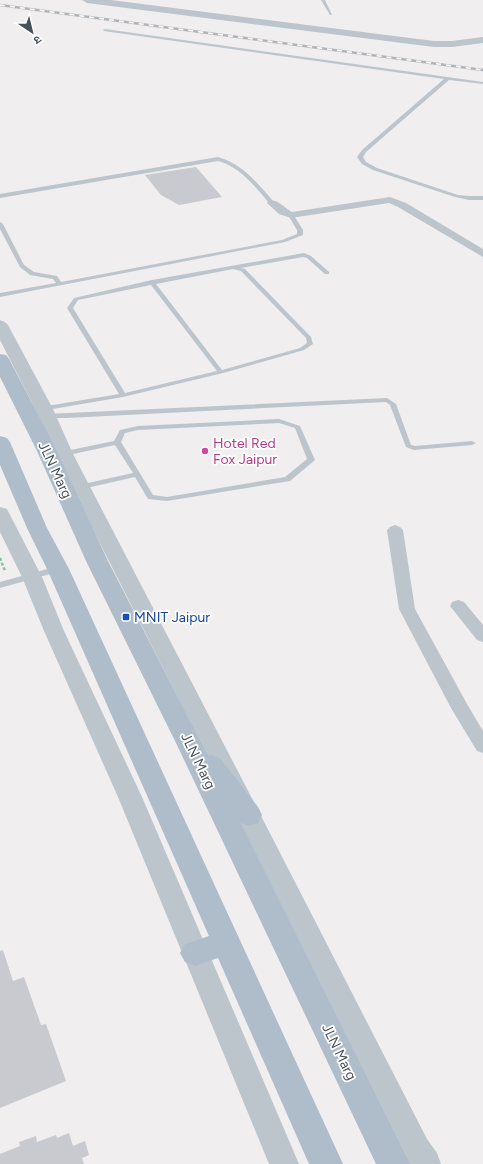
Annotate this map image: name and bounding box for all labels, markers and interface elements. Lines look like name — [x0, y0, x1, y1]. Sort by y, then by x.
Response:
north arrow — [12, 12, 52, 52]
text: उ — [31, 33, 44, 47]
place label: Hotel Red Fox Jaipur — [213, 435, 277, 468]
street label: JLN Marg — [34, 439, 76, 501]
marker: Hotel Red Fox Jaipur — [200, 446, 210, 456]
place label: MNIT Jaipur — [134, 609, 210, 626]
marker: MNIT Jaipur — [121, 612, 131, 622]
street label: JLN Marg — [177, 730, 219, 792]
street label: JLN Marg — [318, 1021, 360, 1083]

